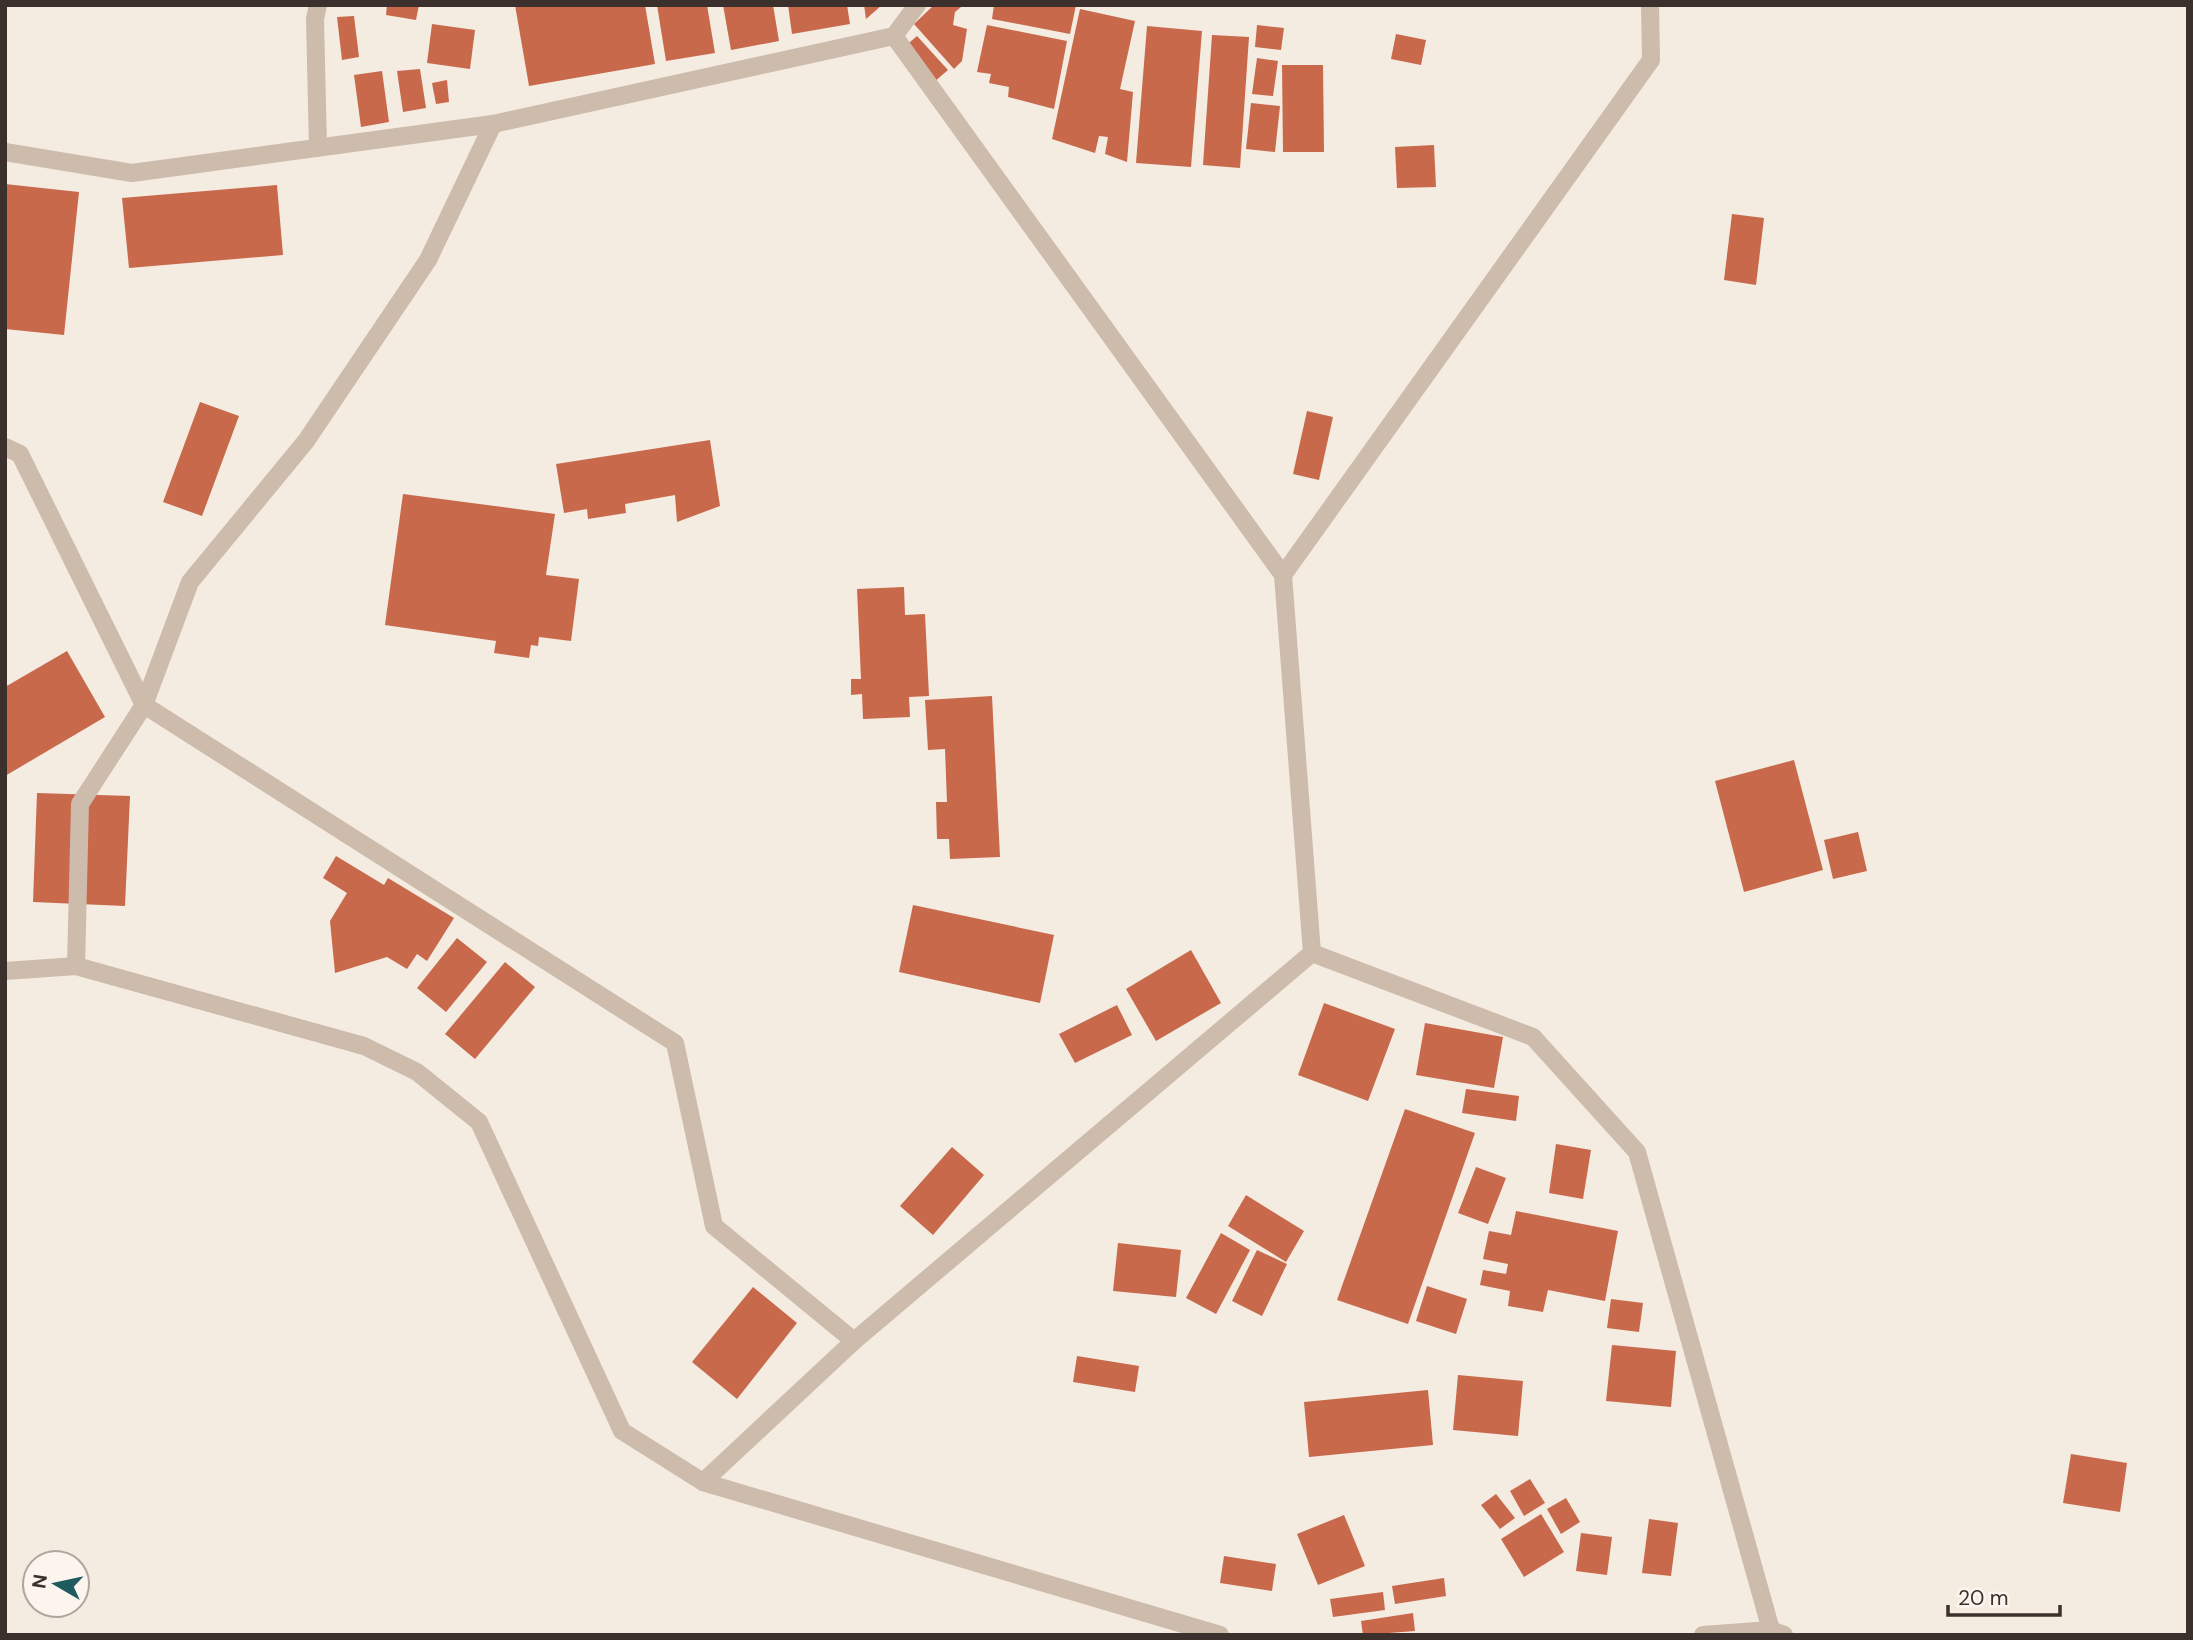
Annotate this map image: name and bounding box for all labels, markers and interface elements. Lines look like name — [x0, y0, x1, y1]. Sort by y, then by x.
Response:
north arrow — [21, 1549, 91, 1619]
text: N — [26, 1573, 53, 1590]
scale bar — [1948, 1574, 2060, 1618]
text: 20 m — [1958, 1584, 2009, 1612]

